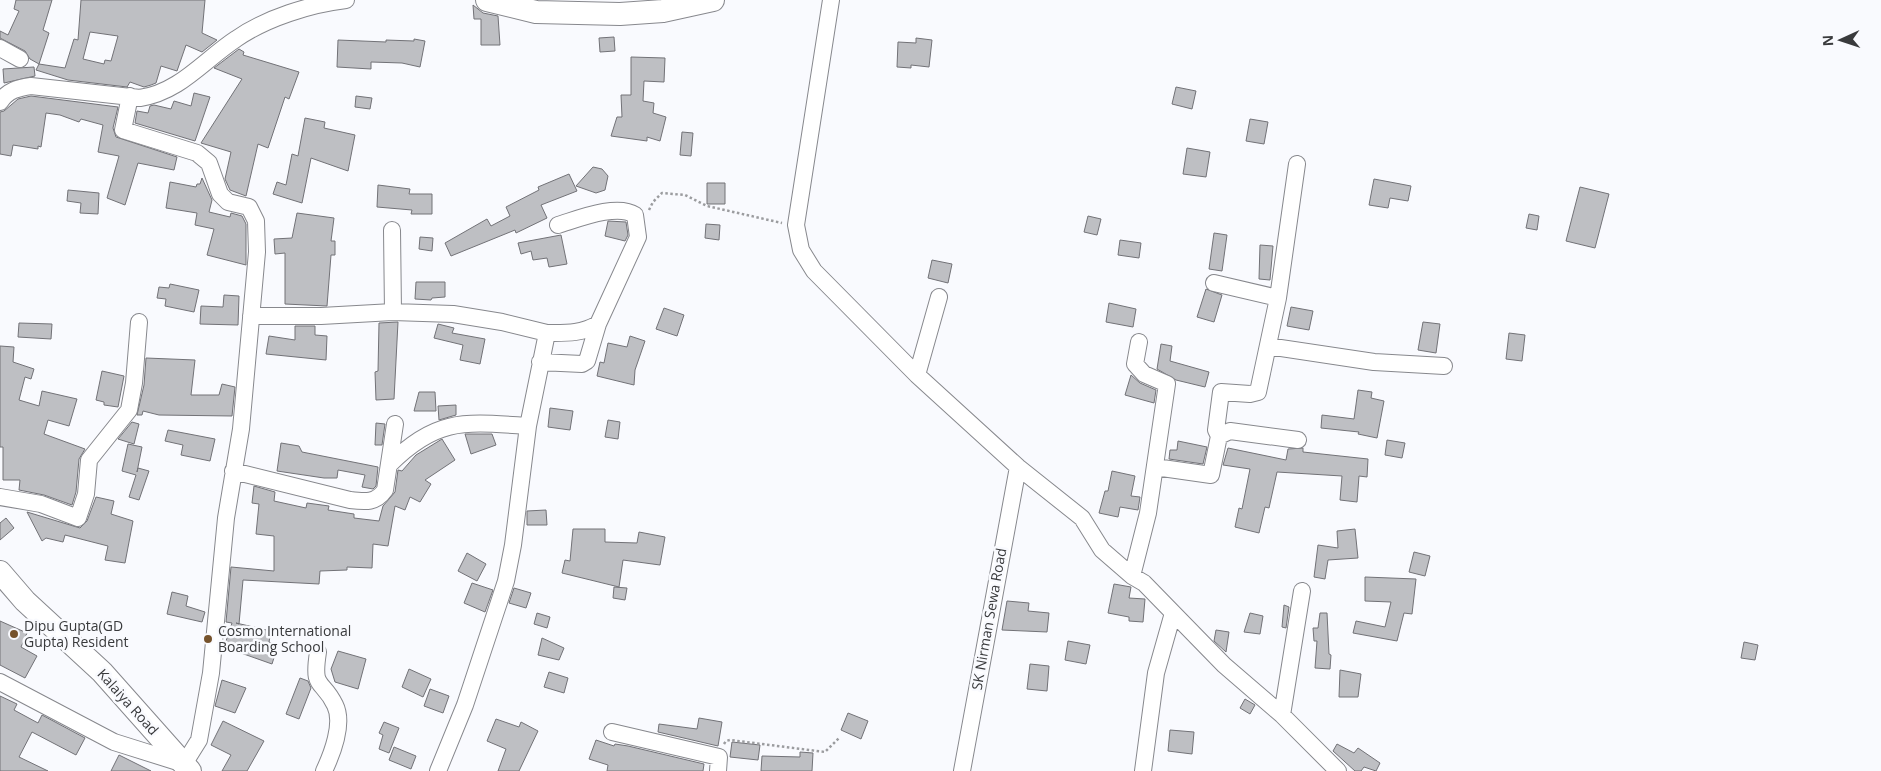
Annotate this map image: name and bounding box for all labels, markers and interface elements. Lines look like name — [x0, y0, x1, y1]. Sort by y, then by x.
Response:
north arrow — [1816, 15, 1866, 65]
text: N — [1818, 35, 1837, 47]
street label: SK Nirman Sewa Road — [967, 546, 1010, 691]
place label: Dipu Gupta(GD Gupta) Resident — [24, 616, 129, 651]
place label: Cosmo International Boarding School — [218, 621, 351, 656]
marker: Dipu Gupta(GD Gupta) Resident — [8, 628, 20, 640]
marker: Cosmo International Boarding School — [202, 633, 214, 645]
street label: Kalaiya Road — [94, 664, 163, 739]

